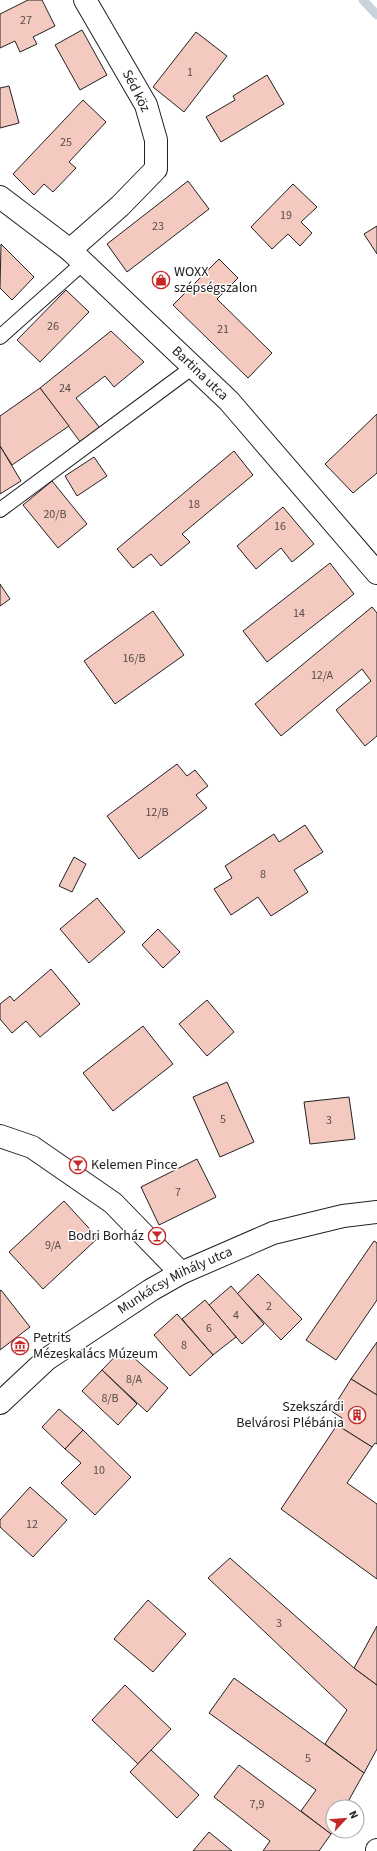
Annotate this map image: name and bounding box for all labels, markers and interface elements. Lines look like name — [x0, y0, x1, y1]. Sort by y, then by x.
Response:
house number: 27 — [20, 12, 32, 29]
house number: 1 — [187, 64, 193, 81]
street label: Séd köz — [117, 66, 155, 116]
house number: 25 — [60, 134, 72, 151]
house number: 19 — [280, 207, 292, 224]
house number: 23 — [152, 218, 164, 235]
place label: WOXX szépségszalon — [174, 262, 257, 298]
shop icon: WOXX szépségszalon — [151, 270, 171, 290]
house number: 26 — [47, 318, 59, 335]
house number: 21 — [217, 321, 229, 338]
street label: Bartina utca — [167, 342, 233, 405]
house number: 24 — [59, 380, 71, 397]
house number: 18 — [188, 496, 200, 513]
house number: 20/B — [43, 506, 67, 523]
house number: 16 — [274, 518, 286, 535]
house number: 14 — [293, 605, 305, 622]
house number: 16/B — [122, 650, 146, 667]
house number: 12/A — [311, 667, 334, 684]
house number: 12/B — [145, 804, 169, 821]
house number: 8 — [260, 866, 266, 883]
house number: 5 — [220, 1111, 226, 1128]
house number: 3 — [326, 1112, 332, 1129]
bar icon: Kelemen Pince — [68, 1155, 88, 1175]
place label: Kelemen Pince — [91, 1155, 178, 1175]
house number: 7 — [175, 1184, 181, 1201]
place label: Bodri Borház — [68, 1226, 144, 1246]
bar icon: Bodri Borház — [147, 1226, 167, 1246]
house number: 9/A — [45, 1237, 62, 1254]
street label: Munkácsy Mihály utca — [114, 1242, 236, 1319]
house number: 2 — [266, 1298, 272, 1315]
house number: 4 — [233, 1307, 239, 1324]
house number: 6 — [206, 1320, 212, 1337]
place label: Petrits Mézeskalács Múzeum — [33, 1328, 158, 1364]
museum icon: Petrits Mézeskalács Múzeum — [10, 1336, 30, 1356]
house number: 8 — [181, 1337, 187, 1354]
house number: 8/A — [126, 1371, 143, 1388]
house number: 8/B — [101, 1390, 119, 1407]
place label: Szekszárdi Belvárosi Plébánia — [236, 1397, 344, 1433]
building icon: Szekszárdi Belvárosi Plébánia — [347, 1405, 367, 1425]
house number: 10 — [93, 1462, 105, 1479]
house number: 12 — [26, 1516, 38, 1533]
house number: 3 — [276, 1615, 282, 1632]
house number: 5 — [305, 1750, 311, 1767]
house number: 7,9 — [250, 1796, 264, 1813]
north arrow — [325, 1799, 365, 1839]
text: N — [345, 1808, 362, 1821]

